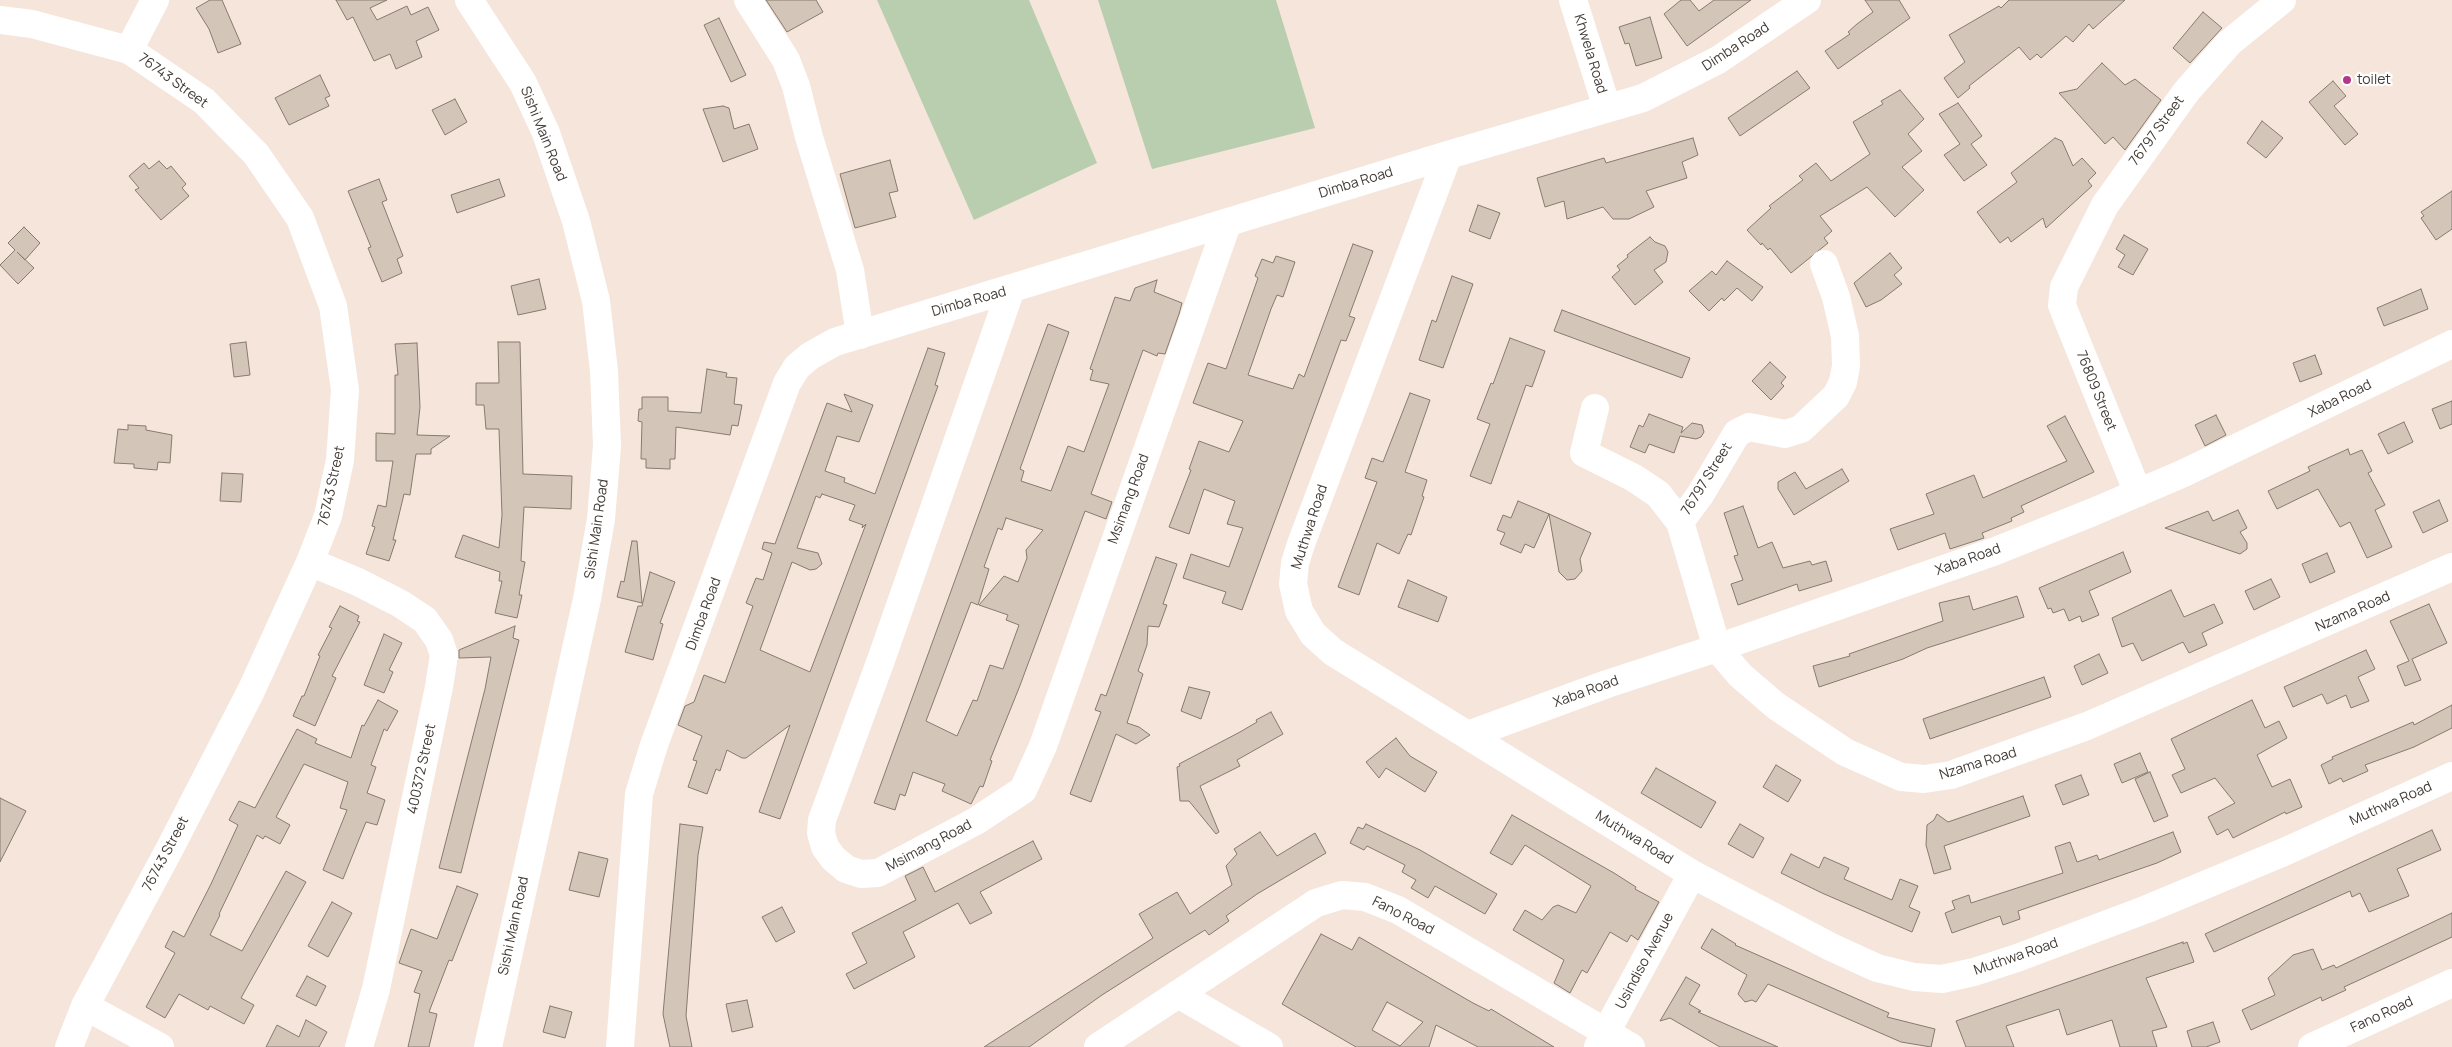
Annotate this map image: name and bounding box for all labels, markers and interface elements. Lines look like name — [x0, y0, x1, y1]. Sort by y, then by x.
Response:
street label: Khwela Road — [1570, 12, 1610, 96]
street label: Dimba Road — [1699, 19, 1773, 75]
street label: 76743 Street — [135, 50, 211, 112]
place label: toilet — [2357, 72, 2391, 88]
marker: toilet — [2341, 74, 2353, 86]
street label: Sishi Main Road — [516, 84, 570, 184]
street label: 76797 Street — [2126, 93, 2188, 169]
street label: Dimba Road — [1317, 164, 1395, 202]
street label: Dimba Road — [930, 283, 1008, 321]
street label: 76809 Street — [2072, 348, 2120, 434]
street label: Xaba Road — [2306, 376, 2374, 422]
street label: 76797 Street — [1678, 440, 1736, 518]
street label: 76743 Street — [315, 444, 349, 528]
street label: Msimang Road — [1105, 452, 1153, 546]
street label: Sishi Main Road — [582, 478, 612, 580]
street label: Muthwa Road — [1288, 483, 1332, 571]
street label: Xaba Road — [1933, 540, 2003, 580]
street label: Dimba Road — [683, 575, 725, 653]
street label: Nzama Road — [2313, 588, 2393, 636]
street label: Xaba Road — [1551, 672, 1621, 712]
street label: 400372 Street — [404, 722, 440, 816]
street label: Nzama Road — [1937, 744, 2019, 784]
street label: Muthwa Road — [2347, 778, 2435, 830]
street label: Muthwa Road — [1592, 808, 1676, 868]
street label: 76743 Street — [139, 814, 193, 894]
street label: Msimang Road — [883, 816, 975, 876]
street label: Sishi Main Road — [495, 875, 533, 977]
street label: Fano Road — [1369, 893, 1437, 939]
street label: Usindiso Avenue — [1613, 910, 1677, 1012]
street label: Muthwa Road — [1972, 935, 2060, 979]
street label: Fano Road — [2348, 993, 2416, 1037]

